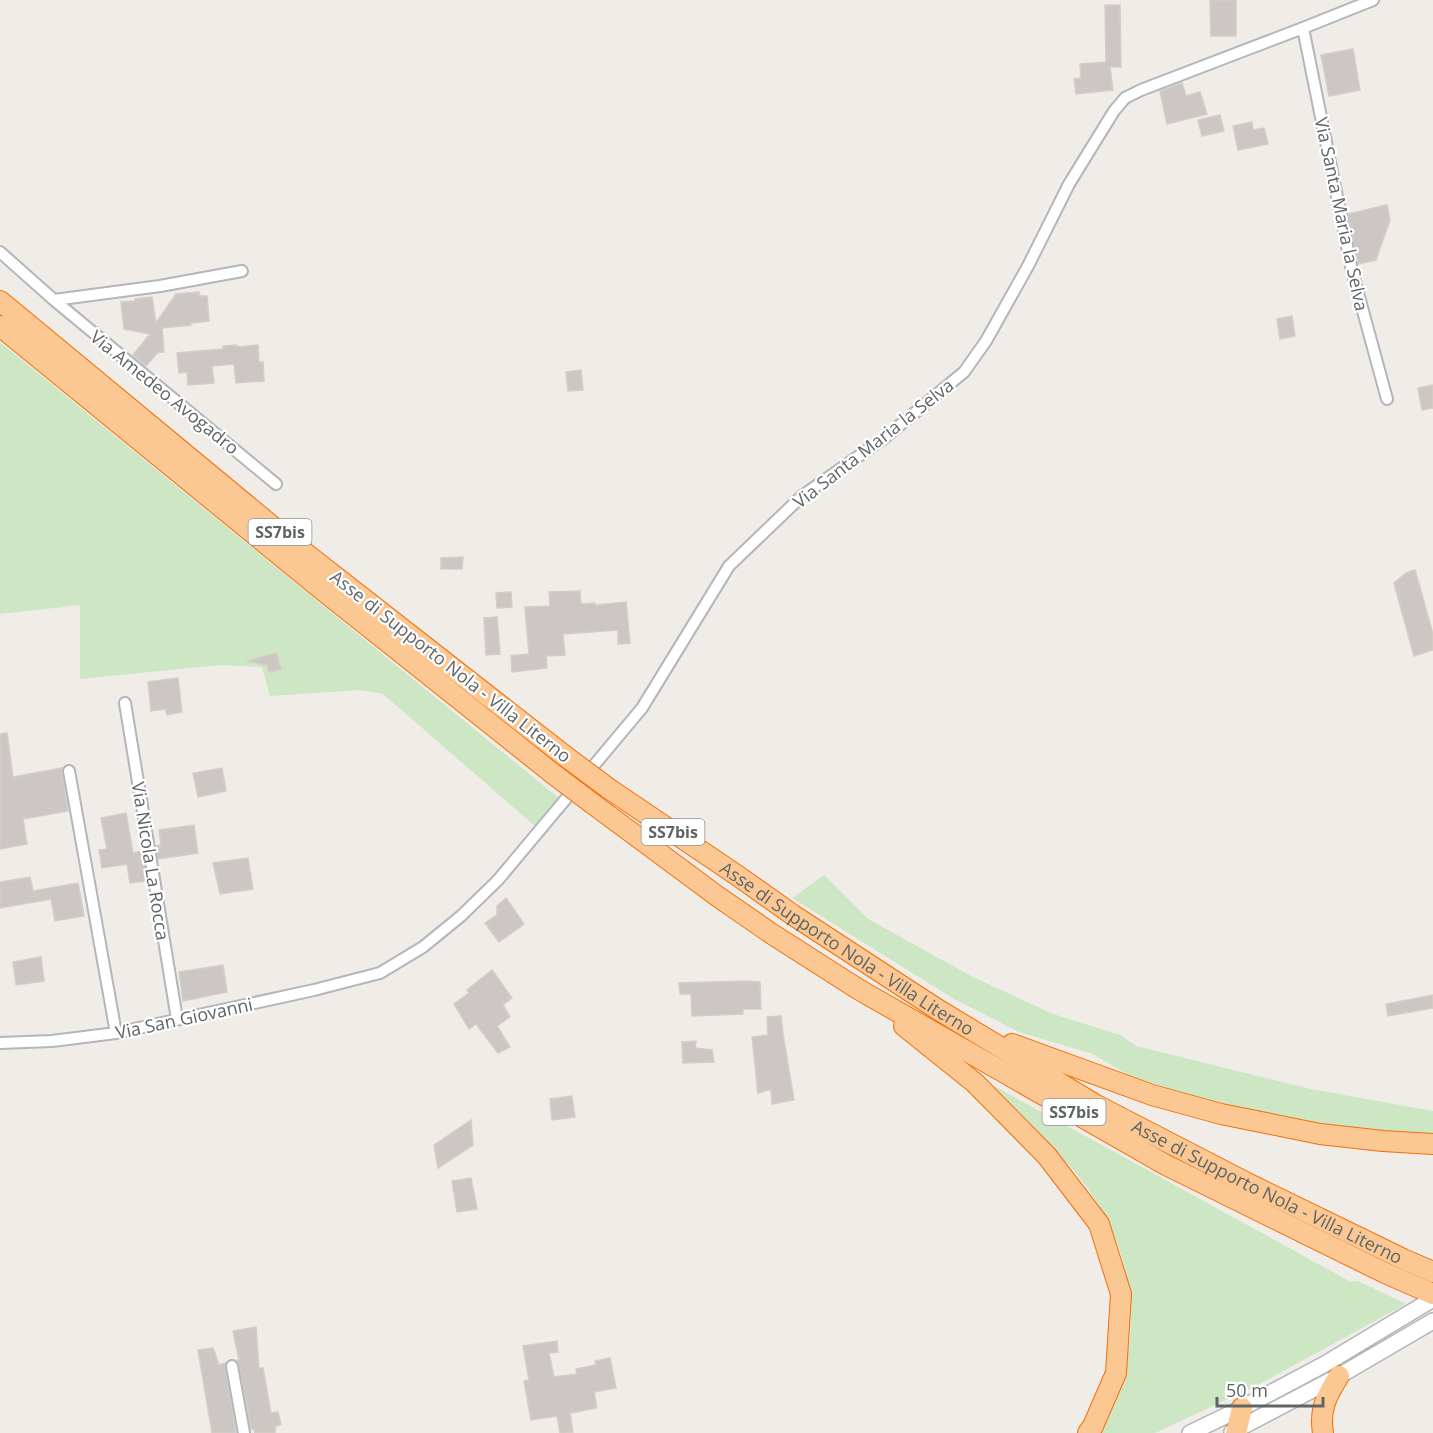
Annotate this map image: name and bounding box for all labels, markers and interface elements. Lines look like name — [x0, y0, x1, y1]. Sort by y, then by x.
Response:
street label: Via Santa Maria la Selva — [1310, 115, 1374, 313]
street label: Via Amedeo Avogadro — [86, 324, 244, 460]
street label: Via Santa Maria la Selva — [788, 373, 958, 513]
road number: SS7bis — [248, 519, 312, 545]
street label: Asse di Supporto Nola - Villa Literno — [326, 564, 576, 768]
street label: Via Nicola La Rocca — [127, 780, 175, 942]
road number: SS7bis — [642, 819, 704, 845]
street label: Asse di Supporto Nola - Villa Literno — [716, 856, 979, 1041]
street label: Via San Giovanni — [113, 992, 255, 1044]
road number: SS7bis — [1042, 1099, 1106, 1125]
street label: Asse di Supporto Nola - Villa Literno — [1128, 1114, 1407, 1269]
scale bar — [1217, 1370, 1324, 1408]
text: 50 m — [1226, 1378, 1268, 1402]

